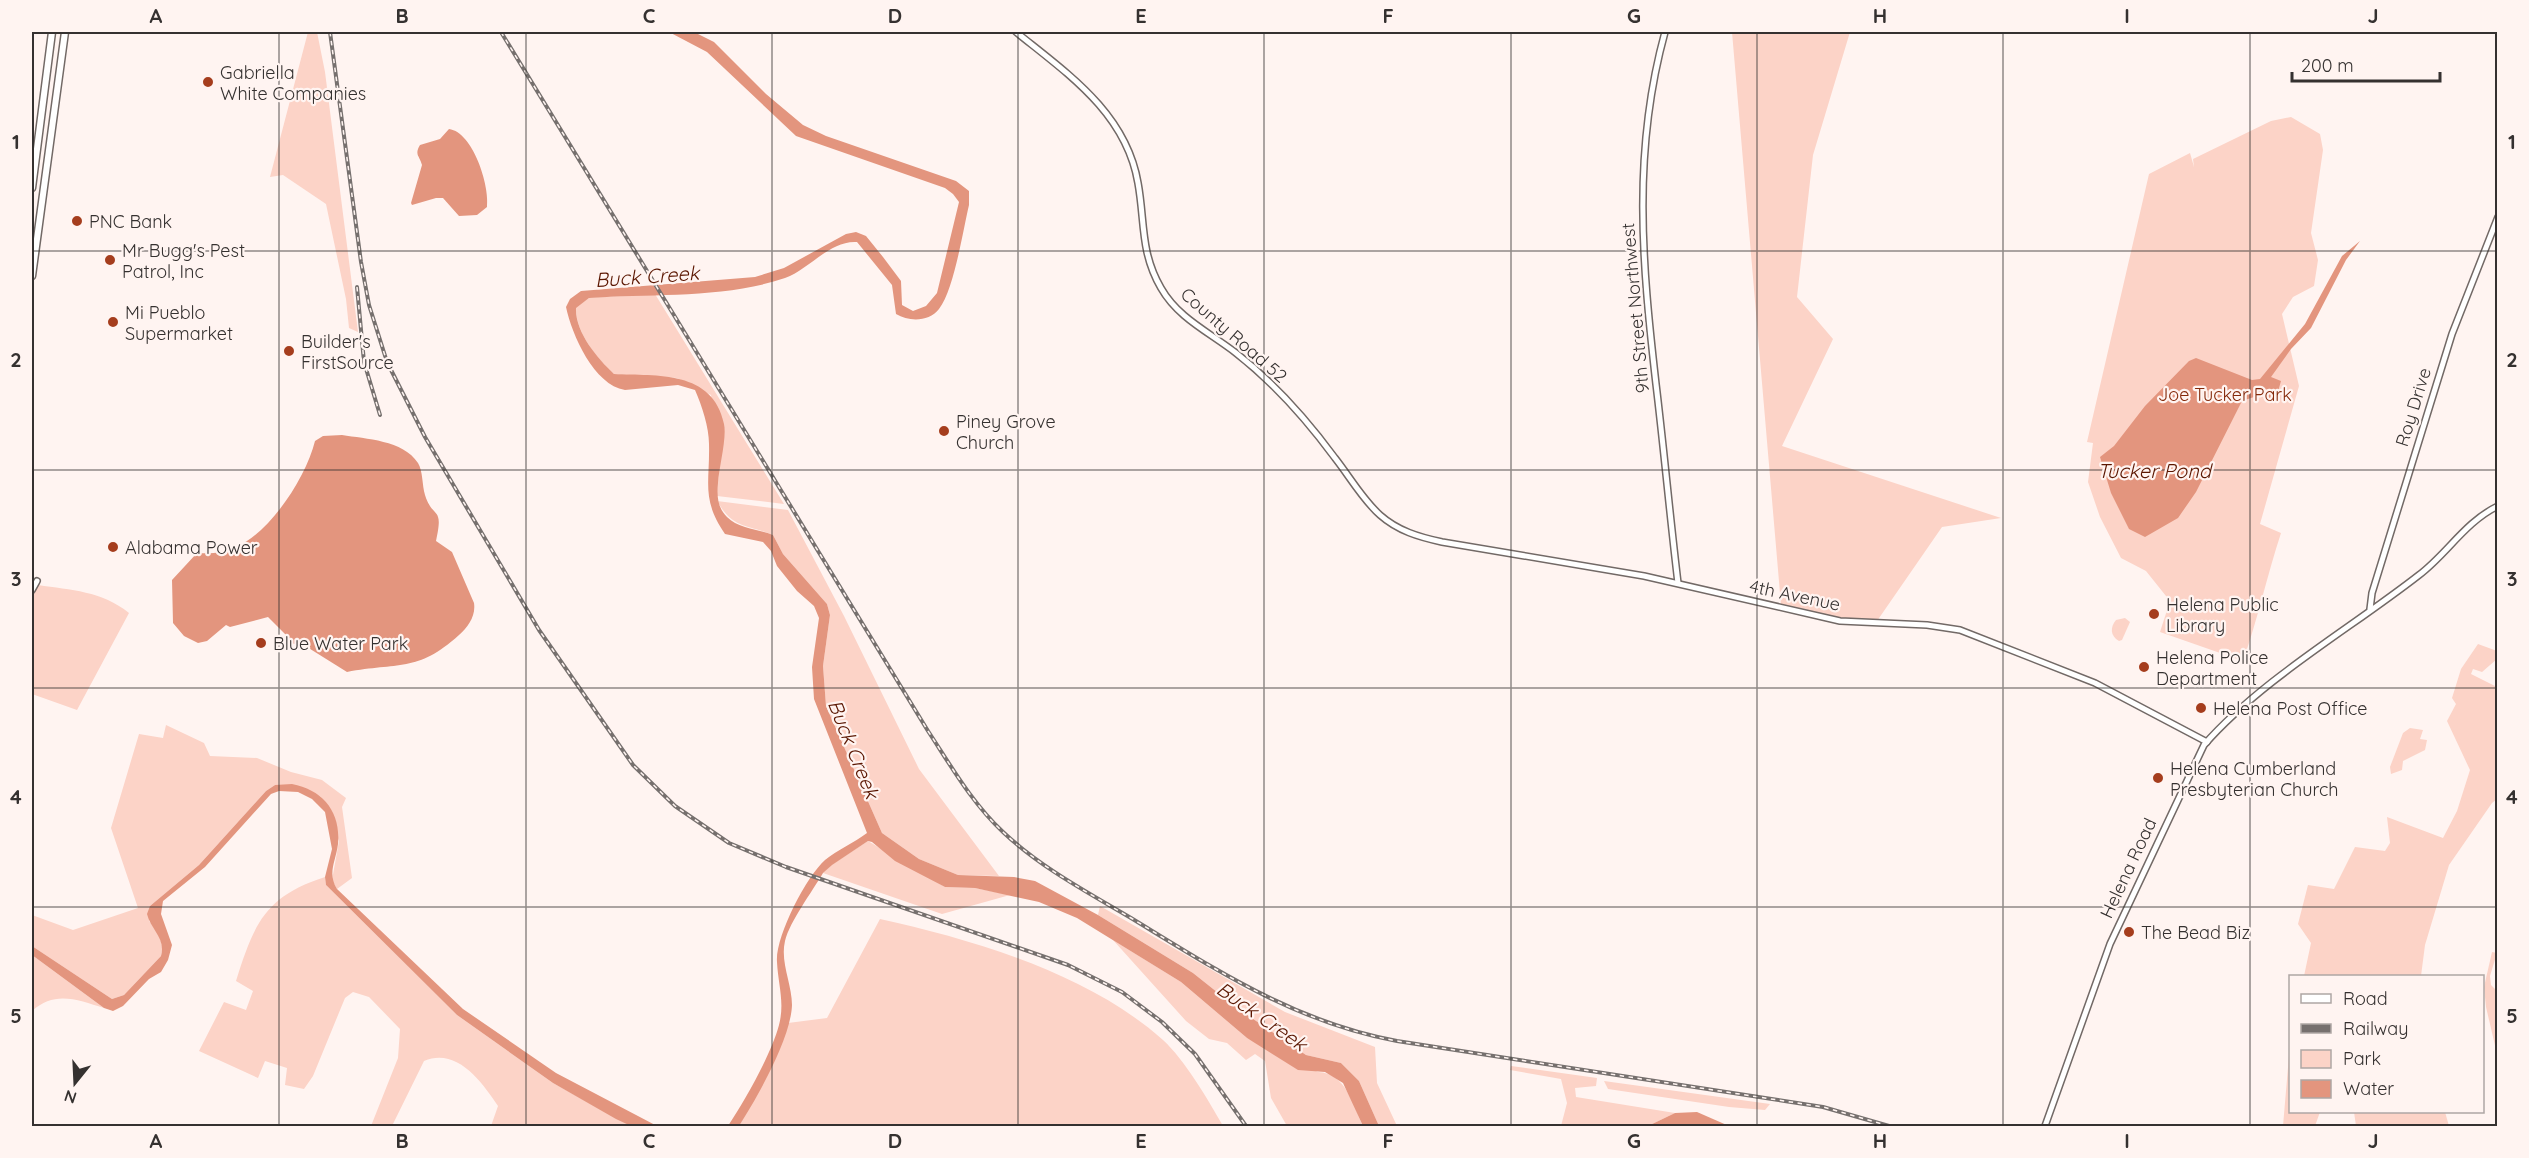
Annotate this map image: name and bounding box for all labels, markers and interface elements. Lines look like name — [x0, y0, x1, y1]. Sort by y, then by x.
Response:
text: A — [150, 3, 163, 28]
text: B — [395, 3, 409, 28]
text: C — [643, 3, 656, 28]
text: D — [888, 3, 902, 28]
text: E — [1135, 3, 1147, 28]
text: F — [1382, 3, 1394, 28]
text: G — [1627, 3, 1641, 28]
text: H — [1873, 3, 1887, 28]
text: I — [2124, 3, 2130, 28]
text: J — [2367, 3, 2379, 28]
scale bar — [2292, 45, 2440, 83]
text: 200 m — [2301, 54, 2354, 77]
place label: Gabriella White Companies — [220, 61, 366, 105]
marker: Gabriella White Companies — [201, 75, 215, 89]
text: 1 — [12, 129, 20, 154]
text: 1 — [2508, 129, 2516, 154]
place label: PNC Bank — [89, 210, 172, 233]
marker: PNC Bank — [70, 214, 84, 228]
street label: 9th Street Northwest — [1616, 222, 1654, 394]
place label: Mr Bugg's Pest Patrol, Inc — [122, 239, 245, 283]
marker: Mr Bugg's Pest Patrol, Inc — [103, 253, 117, 267]
water label: Buck Creek — [594, 260, 702, 292]
street label: County Road 52 — [1176, 282, 1292, 388]
place label: Mi Pueblo Supermarket — [125, 301, 233, 345]
marker: Mi Pueblo Supermarket — [106, 315, 120, 329]
place label: Builder's FirstSource — [301, 330, 394, 374]
marker: Builder's FirstSource — [282, 344, 296, 358]
text: 2 — [10, 347, 22, 372]
text: 2 — [2506, 347, 2518, 372]
street label: Roy Drive — [2390, 365, 2436, 449]
park label: Joe Tucker Park — [2158, 383, 2292, 406]
place label: Piney Grove Church — [956, 410, 1056, 454]
marker: Piney Grove Church — [937, 424, 951, 438]
water label: Tucker Pond — [2097, 458, 2214, 483]
place label: Alabama Power — [125, 536, 258, 559]
marker: Alabama Power — [106, 540, 120, 554]
text: 3 — [11, 566, 21, 591]
text: 3 — [2507, 566, 2517, 591]
street label: 4th Avenue — [1747, 574, 1843, 616]
place label: Helena Public Library — [2166, 593, 2279, 637]
marker: Helena Public Library — [2147, 607, 2161, 621]
place label: Blue Water Park — [273, 632, 408, 655]
marker: Blue Water Park — [254, 636, 268, 650]
place label: Helena Police Department — [2156, 646, 2268, 690]
marker: Helena Police Department — [2137, 660, 2151, 674]
water label: Buck Creek — [823, 696, 886, 804]
place label: Helena Post Office — [2213, 697, 2367, 720]
marker: Helena Post Office — [2194, 701, 2208, 715]
place label: Helena Cumberland Presbyterian Church — [2170, 757, 2339, 801]
marker: Helena Cumberland Presbyterian Church — [2151, 771, 2165, 785]
text: 4 — [10, 784, 22, 809]
text: 4 — [2506, 784, 2518, 809]
street label: Helena Road — [2095, 814, 2161, 922]
place label: The Bead Biz — [2141, 921, 2250, 944]
marker: The Bead Biz — [2122, 925, 2136, 939]
legend — [2289, 975, 2484, 1113]
water label: Buck Creek — [1212, 976, 1314, 1058]
text: Road — [2343, 987, 2388, 1010]
text: 5 — [10, 1003, 22, 1028]
text: 5 — [2506, 1003, 2518, 1028]
text: Railway — [2343, 1017, 2409, 1040]
text: Park — [2343, 1047, 2381, 1070]
north arrow — [45, 1053, 105, 1113]
text: Water — [2343, 1077, 2394, 1100]
text: N — [62, 1086, 79, 1109]
text: A — [150, 1128, 163, 1153]
text: B — [395, 1128, 409, 1153]
text: C — [643, 1128, 656, 1153]
text: D — [888, 1128, 902, 1153]
text: E — [1135, 1128, 1147, 1153]
text: F — [1382, 1128, 1394, 1153]
text: G — [1627, 1128, 1641, 1153]
text: H — [1873, 1128, 1887, 1153]
text: I — [2124, 1128, 2130, 1153]
text: J — [2367, 1128, 2379, 1153]

